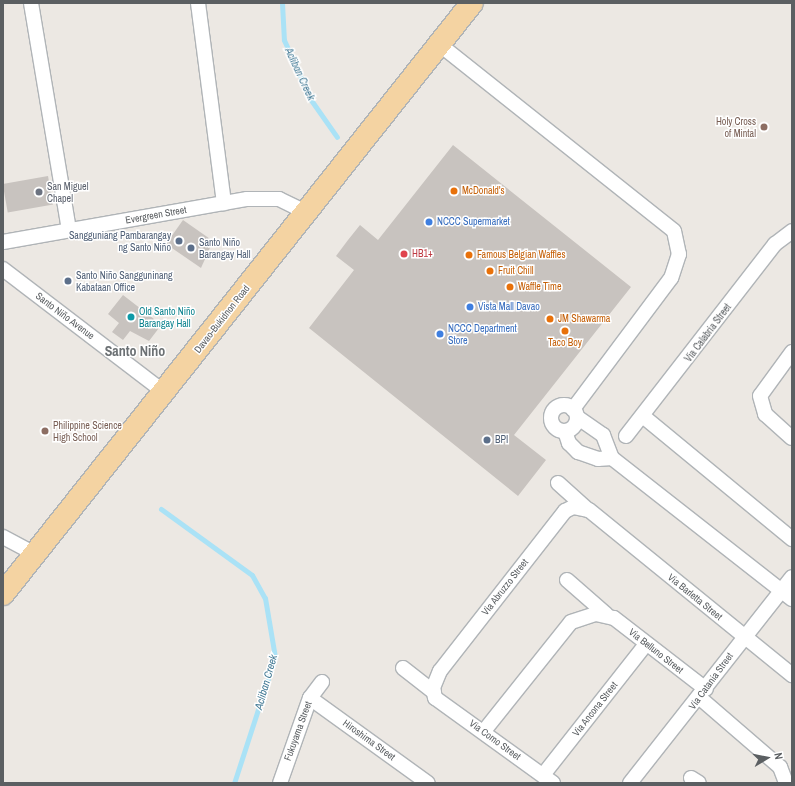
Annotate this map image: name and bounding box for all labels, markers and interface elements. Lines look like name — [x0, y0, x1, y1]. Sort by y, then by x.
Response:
water label: Acliban Creek — [282, 46, 318, 102]
place label: Holy Cross of Mintal — [716, 115, 756, 138]
marker: Holy Cross of Mintal — [759, 122, 769, 132]
place label: San Miguel Chapel — [47, 180, 88, 204]
place label: McDonald's — [462, 185, 505, 197]
marker: McDonald's — [449, 186, 459, 196]
marker: San Miguel Chapel — [34, 187, 44, 197]
street label: Evergreen Street — [124, 204, 188, 226]
place label: NCCC Supermarket — [437, 216, 510, 228]
marker: NCCC Supermarket — [424, 217, 434, 227]
place label: Sangguniang Pambarangay ng Santo Niño — [69, 229, 171, 252]
marker: Sangguniang Pambarangay ng Santo Niño — [174, 236, 184, 246]
place label: Santo Niño Barangay Hall — [199, 236, 250, 260]
marker: Santo Niño Barangay Hall — [186, 243, 196, 253]
place label: HB1+ — [412, 248, 433, 260]
marker: HB1+ — [399, 249, 409, 259]
place label: Famous Belgian Waffles — [477, 249, 565, 261]
marker: Famous Belgian Waffles — [464, 250, 474, 260]
place label: Fruit Chill — [498, 265, 534, 277]
marker: Fruit Chill — [485, 266, 495, 276]
place label: Santo Niño Sangguninang Kabataan Office — [76, 269, 173, 292]
marker: Santo Niño Sangguninang Kabataan Office — [63, 276, 73, 286]
place label: Waffle Time — [518, 281, 562, 293]
marker: Waffle Time — [505, 282, 515, 292]
street label: Davao-Bukidnon Road — [192, 283, 252, 355]
street label: Santo Niño Avenue — [33, 290, 97, 342]
place label: Vista Mall Davao — [478, 301, 540, 313]
marker: Vista Mall Davao — [465, 302, 475, 312]
street label: Via Calabria Street — [682, 302, 734, 364]
place label: Old Santo Niño Barangay Hall — [139, 305, 195, 328]
marker: Old Santo Niño Barangay Hall — [126, 312, 136, 322]
place label: JM Shawarma — [558, 313, 610, 325]
marker: JM Shawarma — [545, 314, 555, 324]
place label: NCCC Department Store — [448, 322, 517, 346]
marker: Taco Boy — [560, 326, 570, 336]
marker: NCCC Department Store — [435, 329, 445, 339]
place label: Taco Boy — [548, 337, 582, 349]
district label: Santo Niño — [105, 343, 165, 359]
place label: Philippine Science High School — [53, 419, 122, 442]
marker: Philippine Science High School — [40, 426, 50, 436]
place label: BPI — [495, 434, 508, 446]
marker: BPI — [482, 435, 492, 445]
street label: Via Abruzzo Street — [479, 556, 531, 618]
street label: Via Barletta Street — [665, 571, 725, 623]
street label: Via Belluno Street — [626, 626, 686, 676]
street label: Via Catania Street — [686, 650, 736, 712]
water label: Acliban Creek — [252, 653, 280, 711]
street label: Via Ancona Street — [570, 679, 620, 739]
street label: Fukuyama Street — [282, 700, 314, 762]
street label: Hiroshima Street — [340, 717, 398, 763]
street label: Via Como Street — [467, 717, 523, 763]
north arrow — [747, 738, 787, 778]
text: N — [771, 751, 786, 760]

